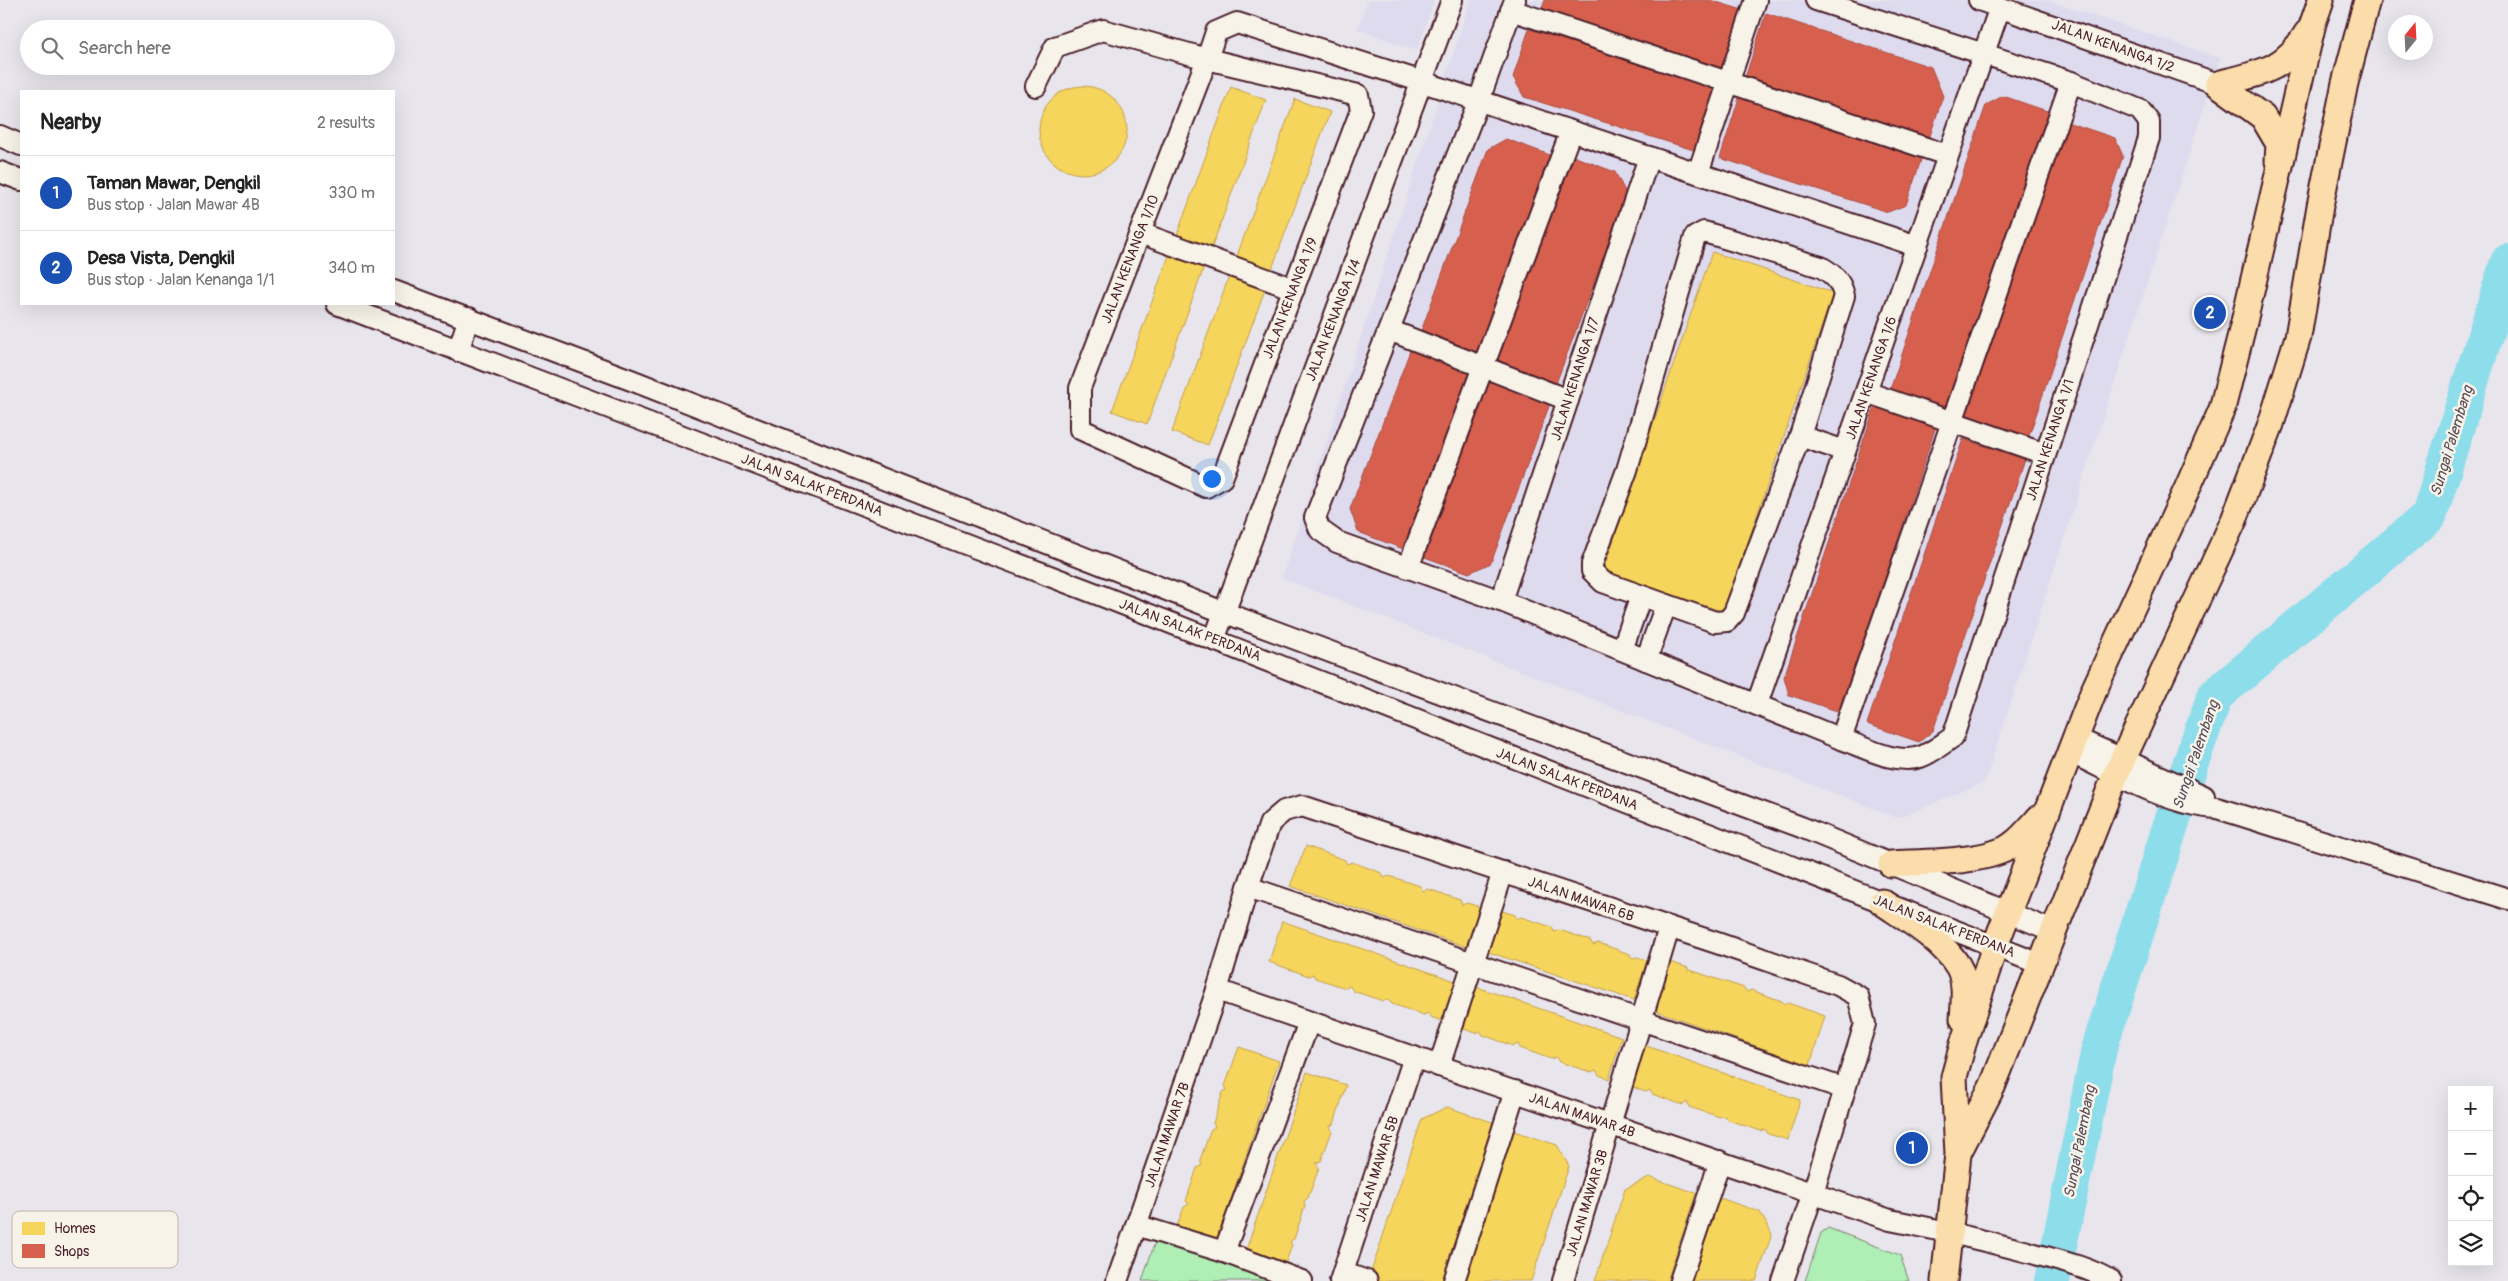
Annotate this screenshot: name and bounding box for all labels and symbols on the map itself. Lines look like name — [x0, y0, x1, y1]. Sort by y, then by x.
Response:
north arrow — [2388, 15, 2433, 60]
street label: JALAN KENANGA 1/2 — [2049, 16, 2177, 76]
street label: JALAN KENANGA 1/10 — [1098, 192, 1162, 326]
street label: JALAN KENANGA 1/9 — [1259, 235, 1321, 361]
street label: JALAN KENANGA 1/4 — [1302, 257, 1364, 383]
pin: 2 — [2194, 294, 2226, 332]
street label: JALAN KENANGA 1/6 — [1842, 314, 1900, 442]
street label: JALAN KENANGA 1/7 — [1547, 315, 1603, 443]
street label: JALAN KENANGA 1/1 — [2022, 377, 2078, 503]
water label: Sungai Palembang — [2426, 382, 2478, 498]
street label: JALAN SALAK PERDANA — [739, 450, 885, 520]
your location — [1199, 466, 1225, 492]
street label: JALAN SALAK PERDANA — [1117, 595, 1263, 665]
water label: Sungai Palembang — [2168, 697, 2224, 812]
street label: JALAN SALAK PERDANA — [1494, 744, 1640, 814]
street label: JALAN MAWAR 6B — [1526, 873, 1636, 925]
street label: JALAN SALAK PERDANA — [1871, 891, 2017, 961]
street label: JALAN MAWAR 7B — [1141, 1080, 1193, 1190]
water label: Sungai Palembang — [2060, 1083, 2100, 1200]
street label: JALAN MAWAR 4B — [1527, 1089, 1637, 1141]
street label: JALAN MAWAR 5B — [1352, 1114, 1402, 1224]
pin: 1 — [1896, 1129, 1928, 1167]
street label: JALAN MAWAR 3B — [1563, 1148, 1611, 1258]
legend — [12, 1211, 178, 1268]
text: Homes — [54, 1220, 96, 1237]
text: Shops — [54, 1243, 90, 1260]

